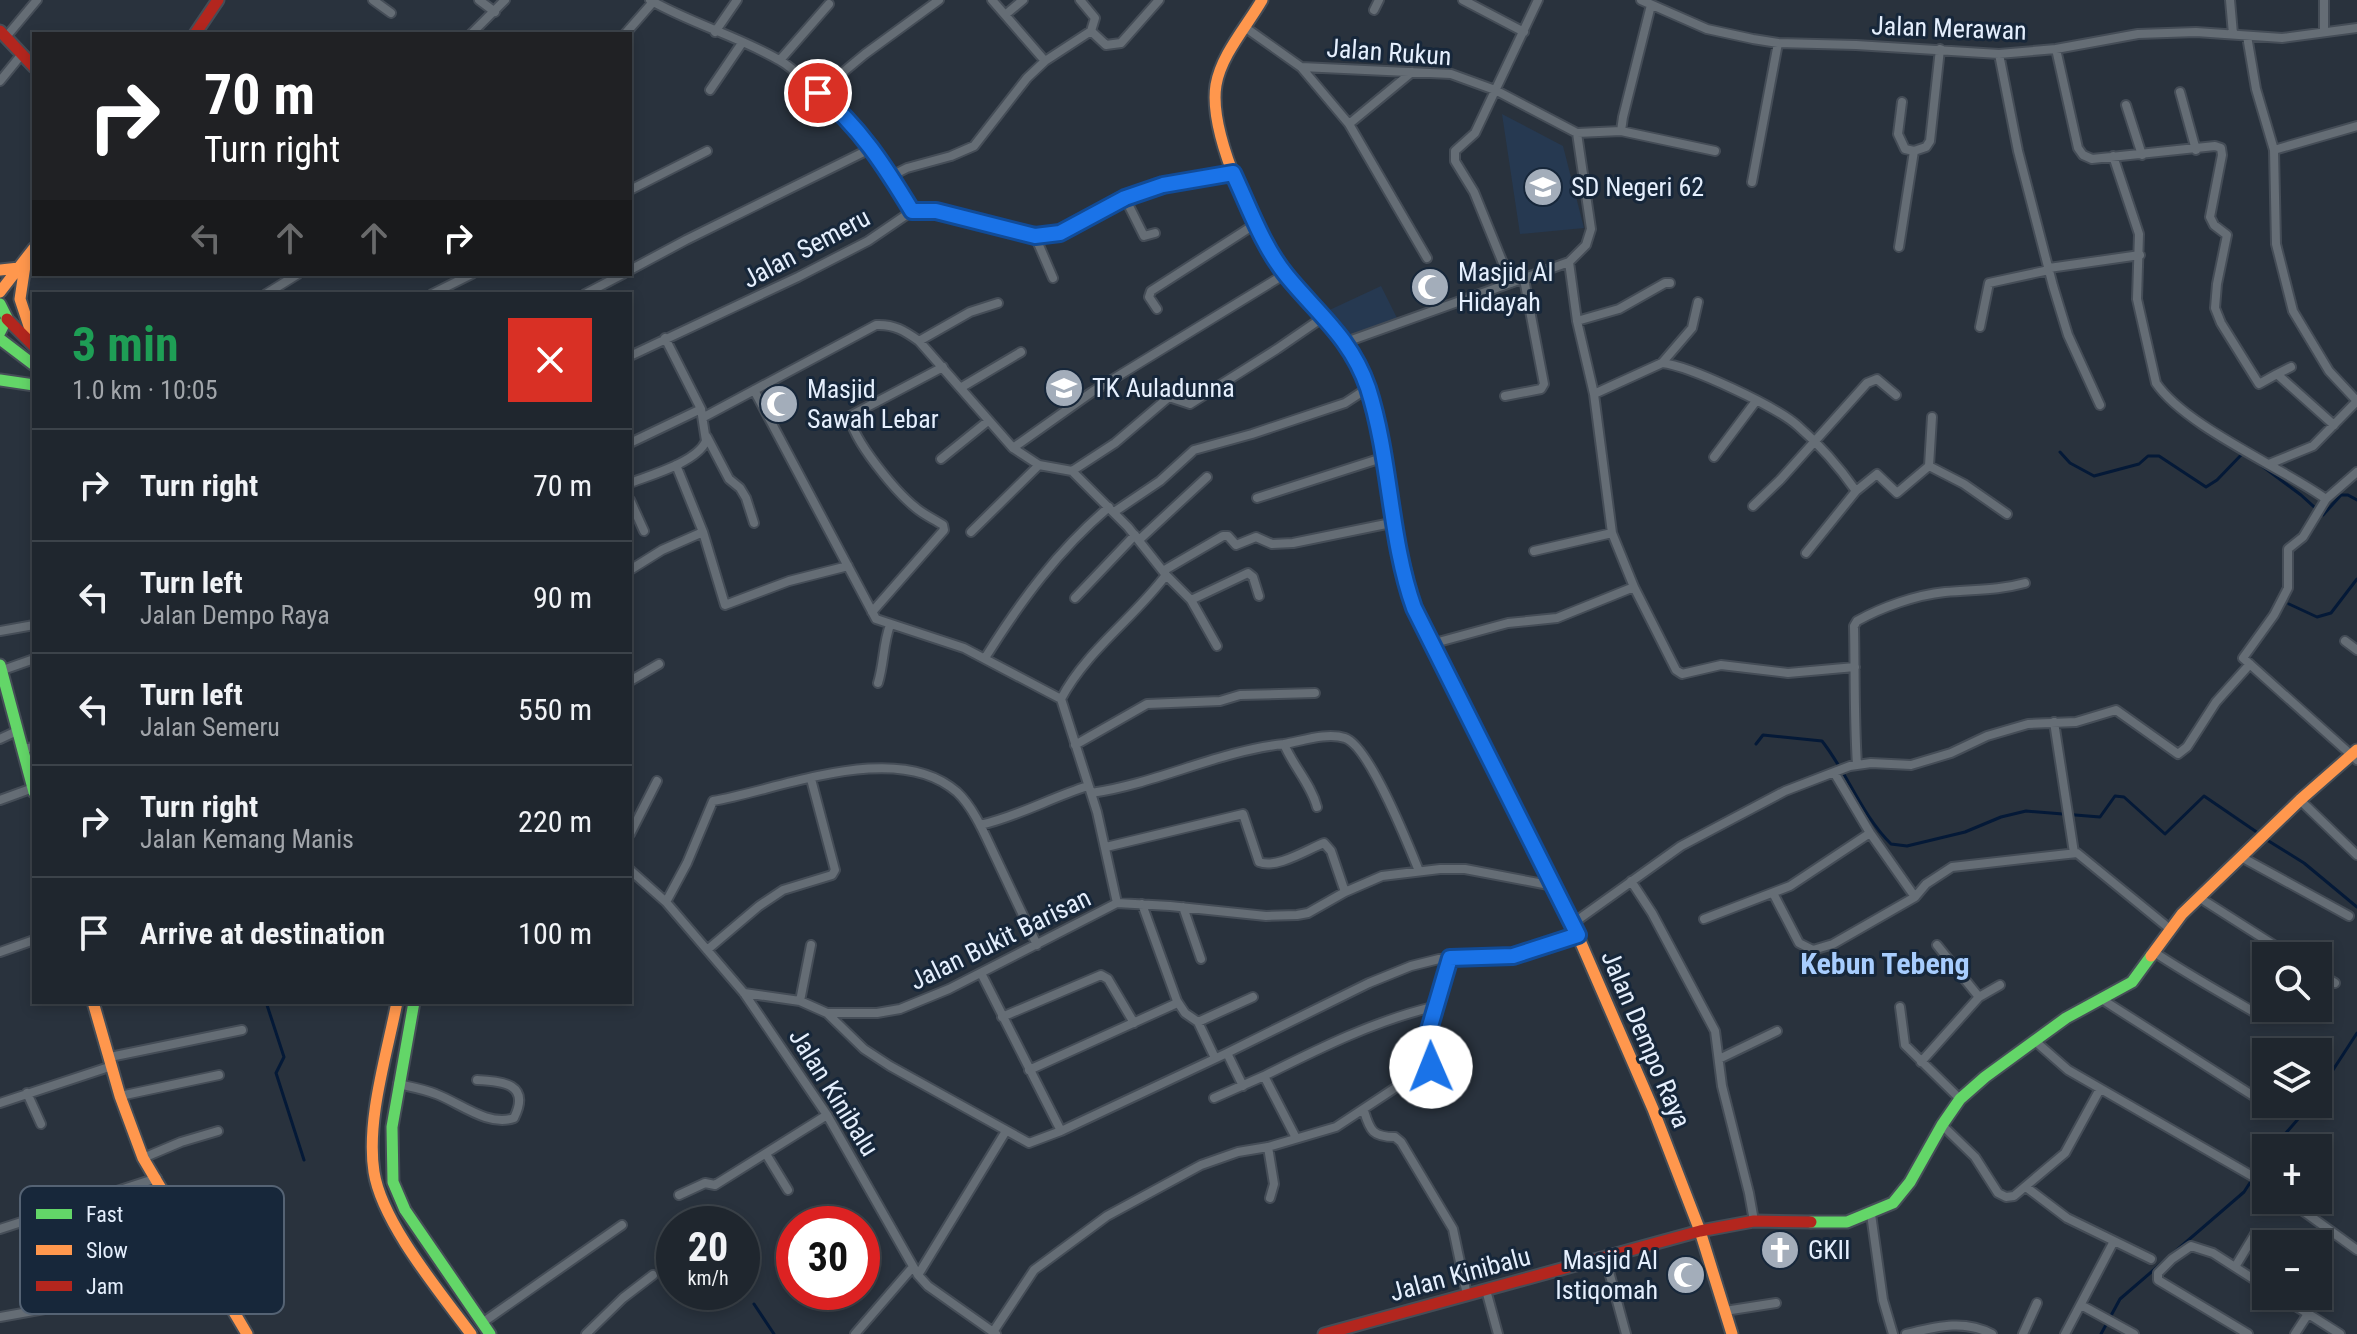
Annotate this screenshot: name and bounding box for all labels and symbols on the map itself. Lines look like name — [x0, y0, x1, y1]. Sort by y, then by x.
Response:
street label: Jalan Merawan — [1871, 10, 2027, 46]
street label: Jalan Rukun — [1325, 33, 1453, 71]
pin — [784, 59, 852, 127]
school or university icon: SD Negeri 62 — [1522, 166, 1564, 208]
place label: SD Negeri 62 — [1571, 172, 1704, 202]
street label: Jalan Semeru — [737, 202, 875, 294]
place label: Masjid Al Hidayah — [1458, 257, 1554, 317]
mosque icon: Masjid Al Hidayah — [1409, 266, 1451, 308]
school or university icon: TK Auladunna — [1043, 367, 1085, 409]
place label: TK Auladunna — [1092, 373, 1235, 403]
place label: Masjid Sawah Lebar — [807, 374, 939, 434]
mosque icon: Masjid Sawah Lebar — [758, 383, 800, 425]
street label: Jalan Bukit Barisan — [905, 882, 1095, 996]
street label: Jalan Dempo Raya — [1595, 946, 1697, 1132]
district label: Kebun Tebeng — [1800, 946, 1970, 981]
street label: Jalan Kinibalu — [783, 1023, 885, 1161]
position arrow — [1389, 1025, 1473, 1109]
legend — [20, 1186, 284, 1314]
text: Fast — [86, 1202, 123, 1227]
speed limit sign: 30 — [776, 1206, 880, 1310]
church icon: GKII — [1759, 1229, 1801, 1271]
place label: GKII — [1808, 1235, 1851, 1265]
text: Slow — [86, 1238, 128, 1263]
street label: Jalan Kinibalu — [1386, 1241, 1534, 1307]
place label: Masjid Al Istiqomah — [1555, 1245, 1658, 1305]
mosque icon: Masjid Al Istiqomah — [1665, 1254, 1707, 1296]
text: Jam — [86, 1274, 124, 1299]

